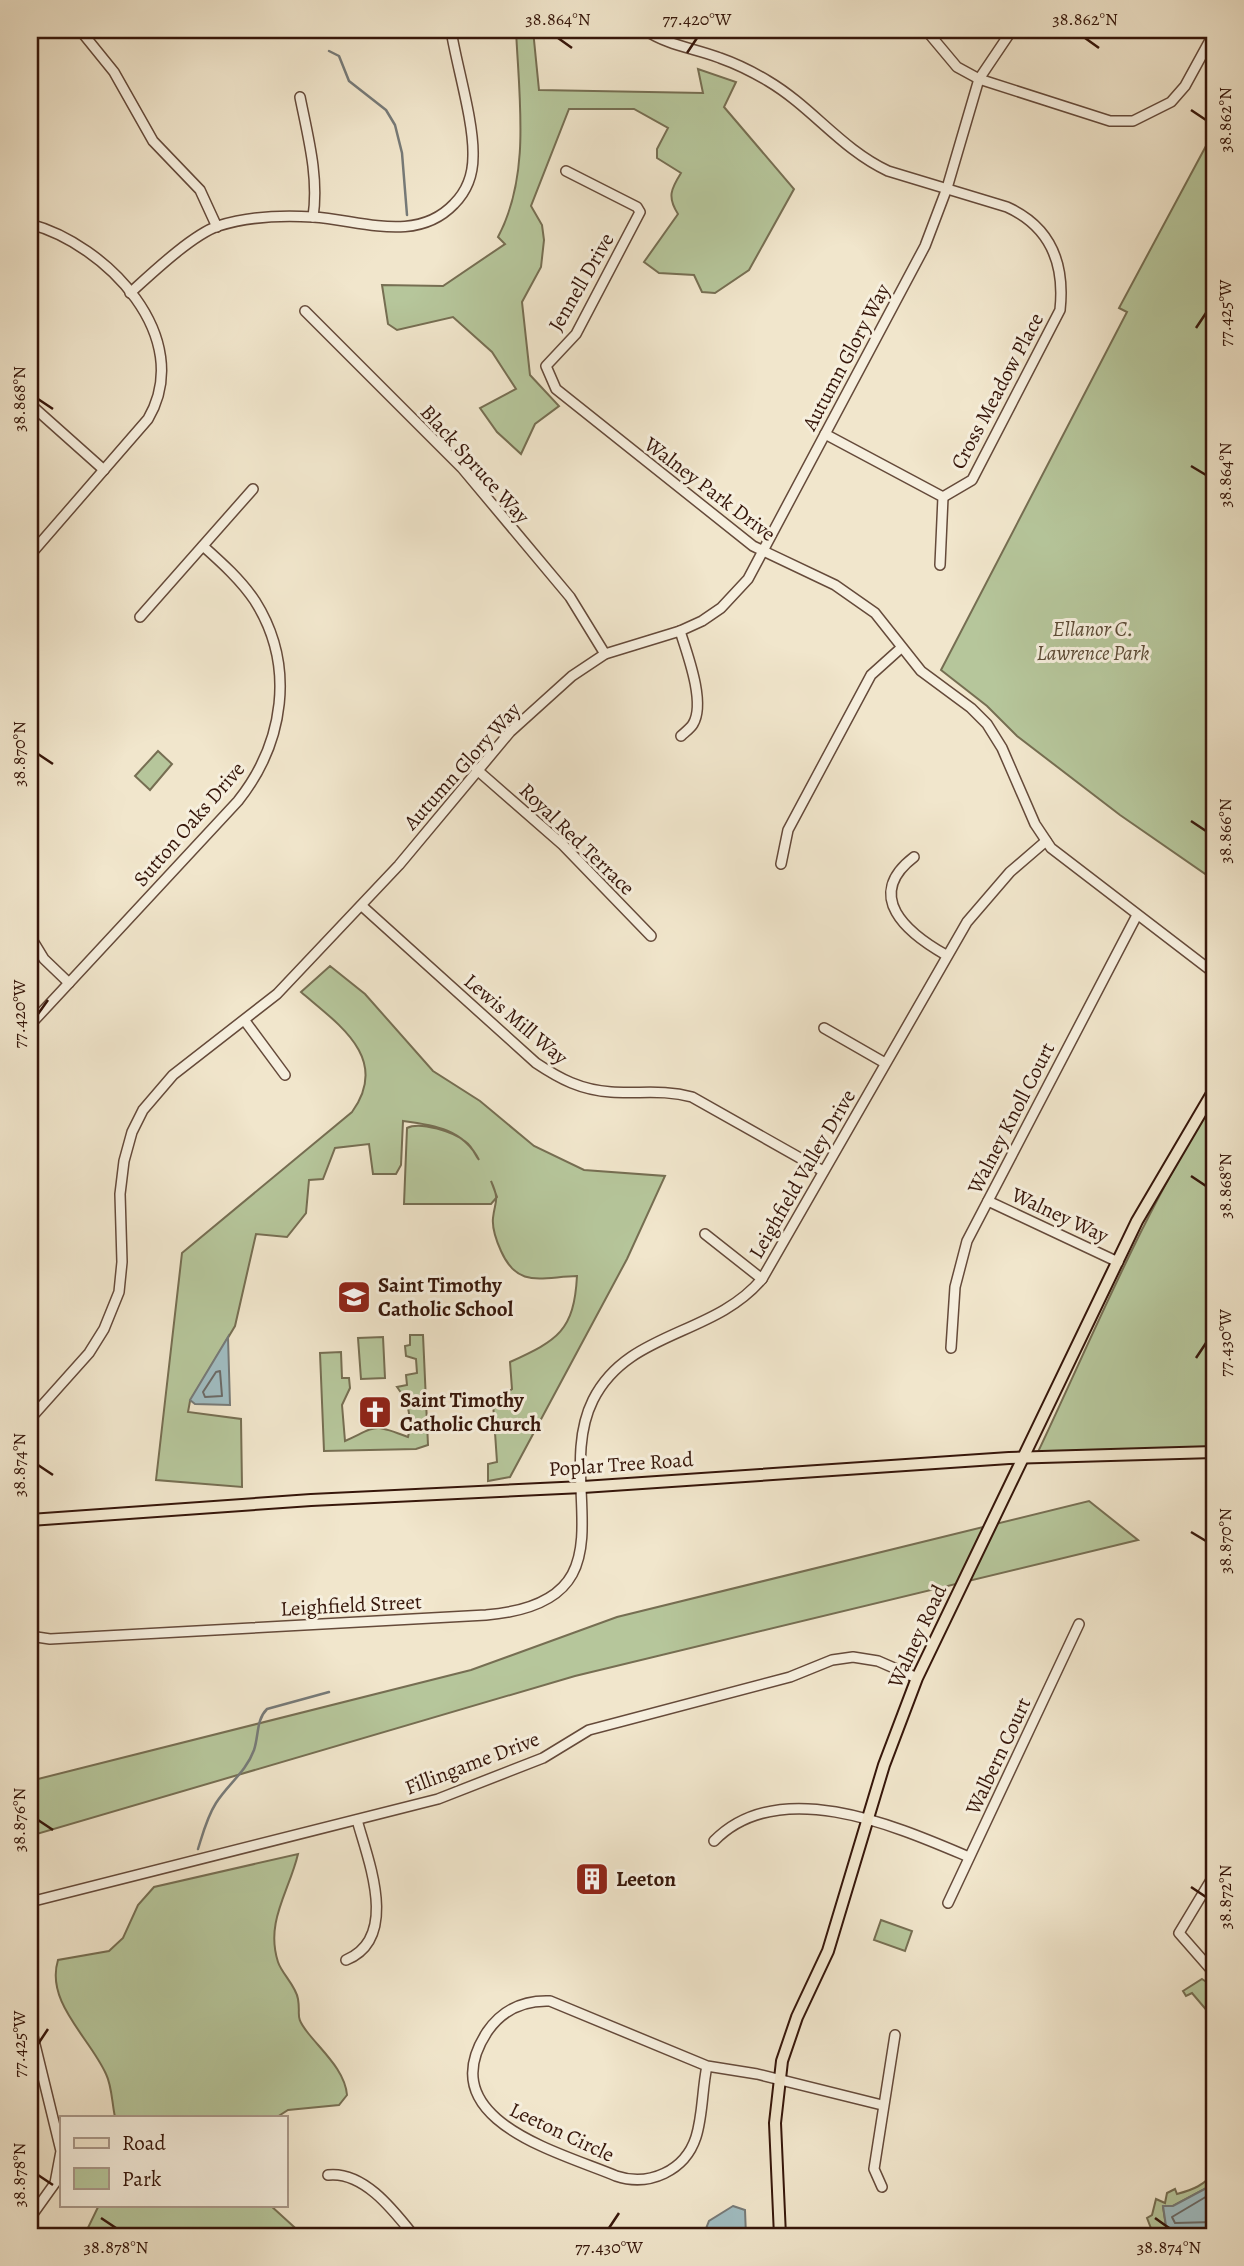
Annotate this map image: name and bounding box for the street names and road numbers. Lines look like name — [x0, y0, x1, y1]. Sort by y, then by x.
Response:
street label: Jennell Drive — [542, 228, 620, 336]
street label: Autumn Glory Way — [795, 278, 897, 436]
street label: Cross Meadow Place — [944, 308, 1050, 474]
street label: Black Spruce Way — [414, 398, 536, 530]
street label: Walney Park Drive — [638, 430, 782, 548]
street label: Autumn Glory Way — [397, 696, 527, 837]
street label: Sutton Oaks Drive — [127, 756, 251, 892]
street label: Royal Red Terrace — [513, 777, 641, 901]
street label: Lewis Mill Way — [458, 967, 574, 1071]
street label: Walney Knoll Court — [960, 1037, 1061, 1199]
street label: Leighfield Valley Drive — [742, 1084, 862, 1264]
street label: Walney Way — [1006, 1180, 1114, 1250]
street label: Poplar Tree Road — [548, 1445, 695, 1483]
street label: Walney Road — [880, 1579, 953, 1693]
street label: Leighfield Street — [280, 1587, 423, 1623]
street label: Walbern Court — [958, 1693, 1037, 1820]
street label: Fillingame Drive — [401, 1724, 543, 1802]
street label: Leeton Circle — [505, 2096, 619, 2168]

